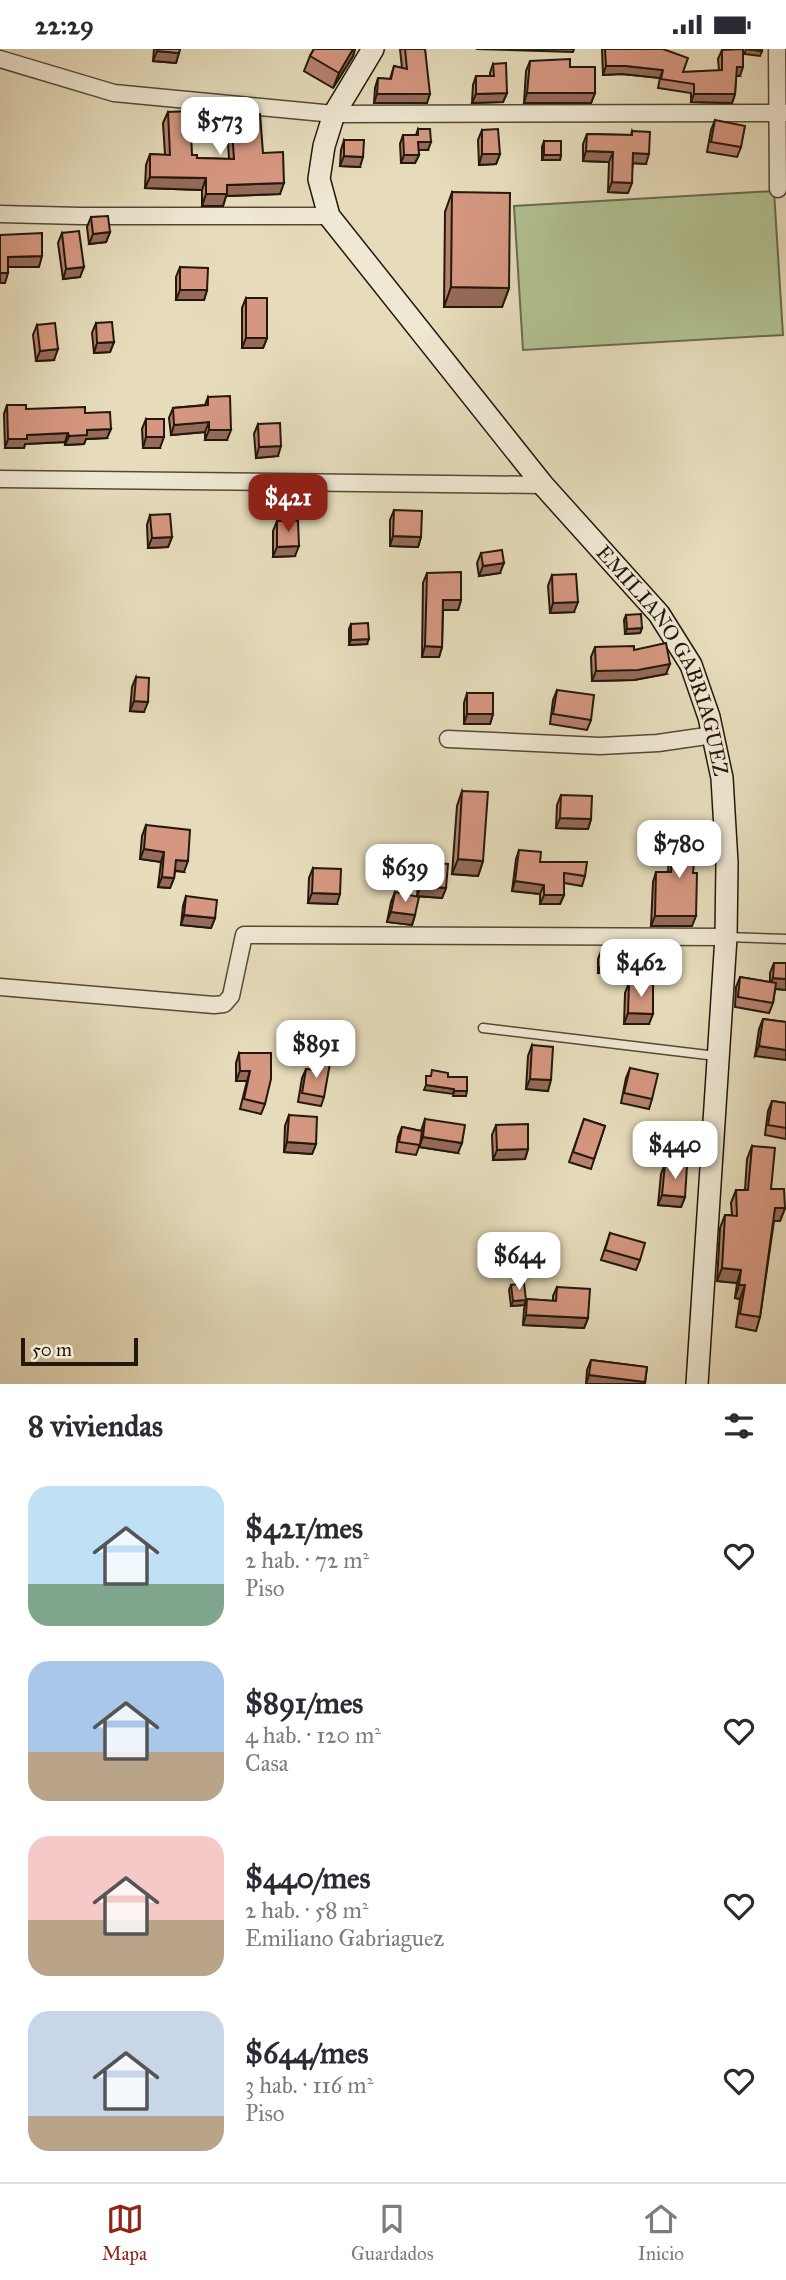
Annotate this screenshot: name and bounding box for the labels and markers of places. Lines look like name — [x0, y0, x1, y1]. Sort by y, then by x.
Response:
pin: $573 — [179, 97, 261, 157]
pin: $421 — [247, 475, 329, 534]
pin: $780 — [638, 821, 720, 880]
pin: $639 — [364, 845, 446, 904]
pin: $462 — [600, 939, 682, 999]
pin: $891 — [275, 1021, 357, 1080]
pin: $440 — [634, 1121, 716, 1181]
pin: $644 — [478, 1233, 560, 1292]

